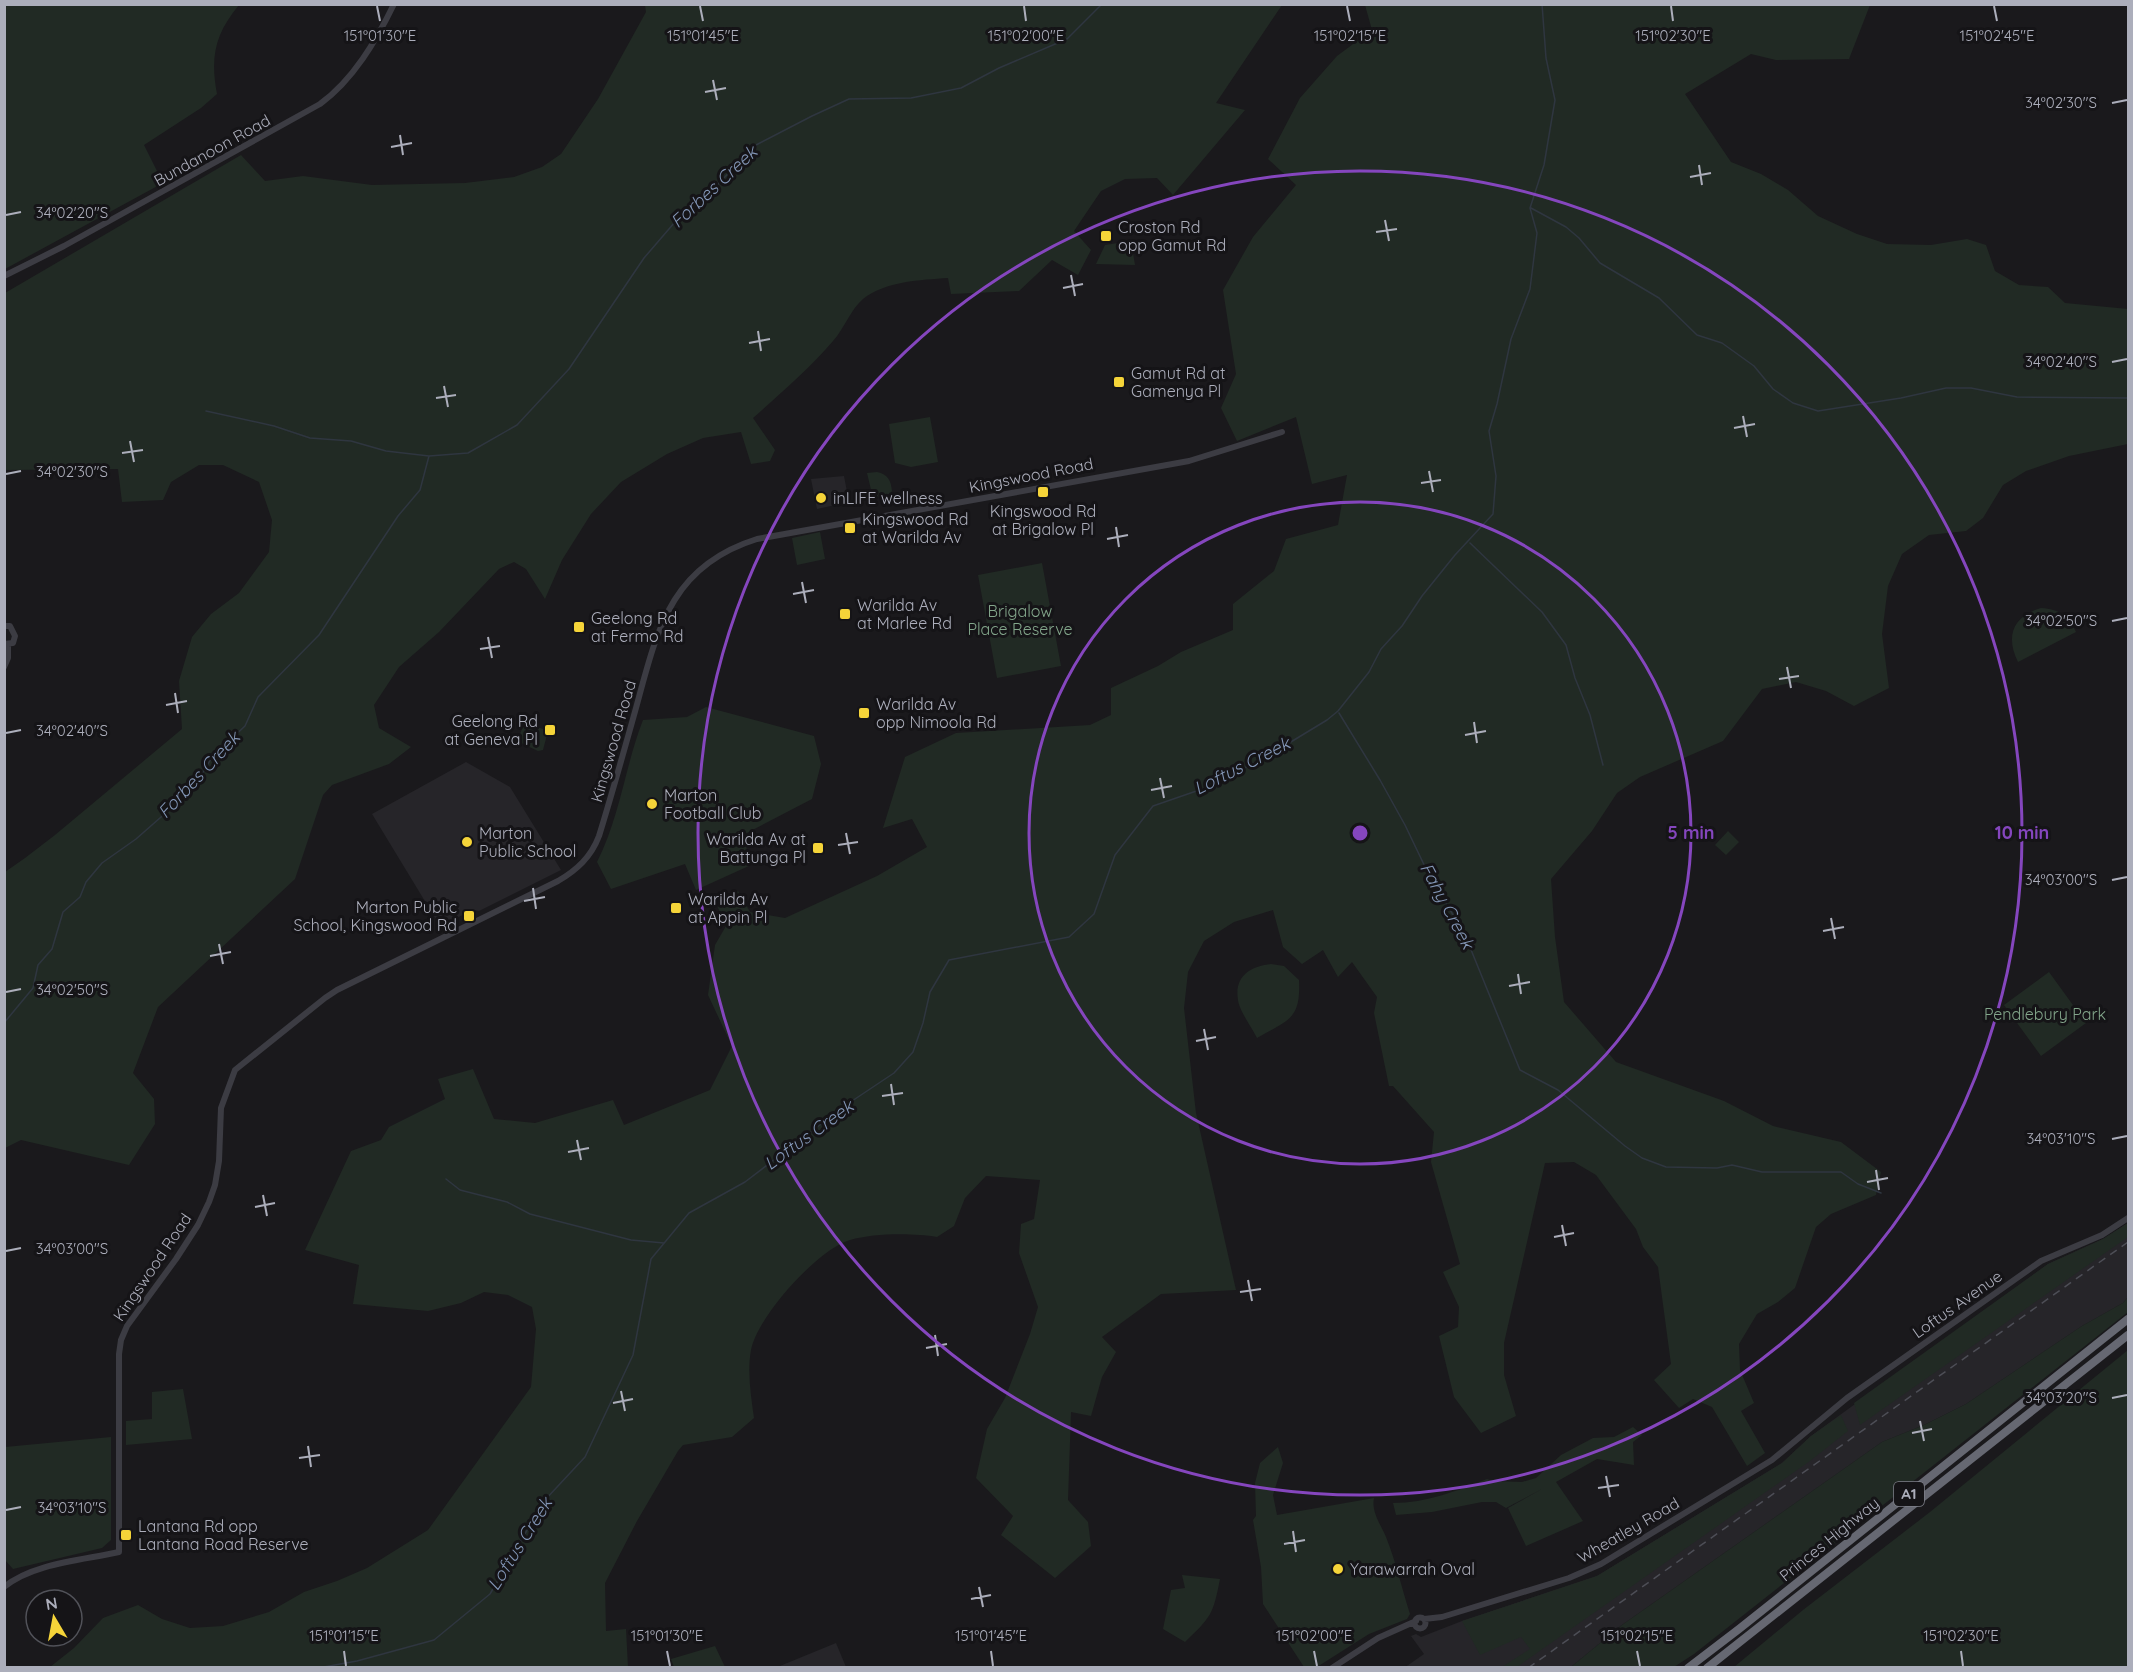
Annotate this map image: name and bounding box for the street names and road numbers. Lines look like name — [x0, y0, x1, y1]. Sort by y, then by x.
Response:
street label: Bundanoon Road — [150, 110, 274, 190]
street label: Kingswood Road — [967, 453, 1095, 497]
street label: Kingswood Road — [586, 678, 640, 804]
street label: Kingswood Road — [109, 1209, 195, 1325]
street label: Loftus Avenue — [1908, 1266, 2006, 1342]
road number: A1 — [1894, 1482, 1924, 1506]
street label: Wheatley Road — [1573, 1493, 1683, 1567]
street label: Princes Highway — [1775, 1493, 1883, 1585]

